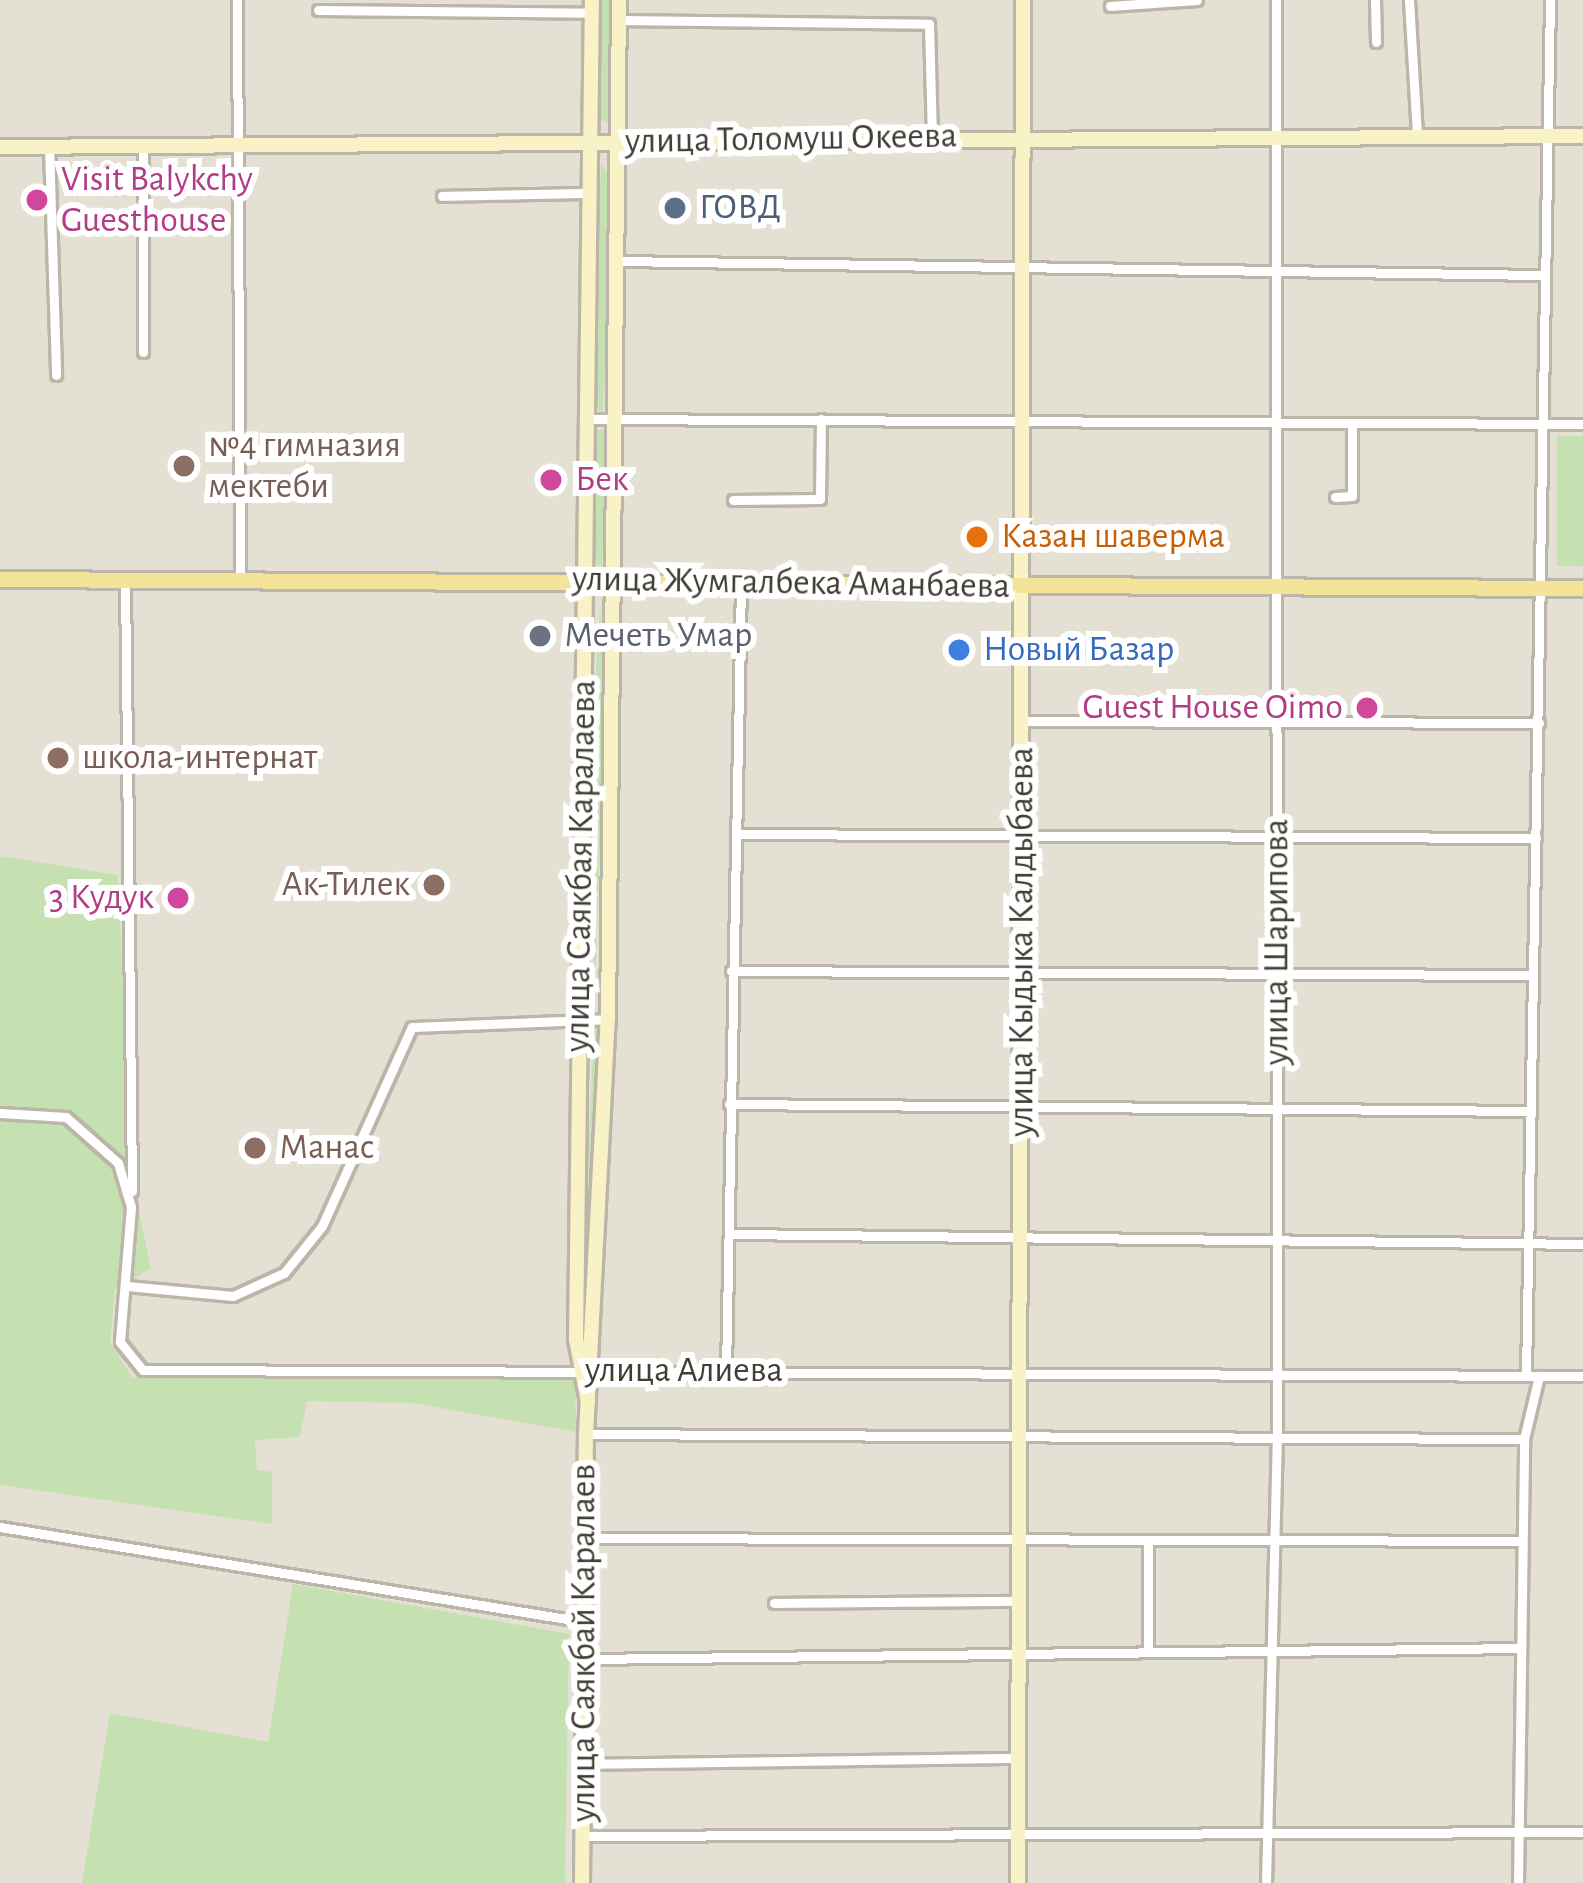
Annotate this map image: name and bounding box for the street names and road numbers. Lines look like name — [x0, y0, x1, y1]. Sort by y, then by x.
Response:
street label: улица Толомуш Океева — [625, 115, 957, 163]
street label: улица Жумгалбека Аманбаева — [572, 558, 1010, 608]
street label: улица Саякбая Каралаева — [556, 679, 606, 1053]
street label: улица Кыдыка Калдыбаева — [1000, 747, 1044, 1137]
street label: улица Шарипова — [1255, 819, 1299, 1065]
street label: улица Алиева — [585, 1349, 783, 1393]
street label: улица Саякбай Каралаев — [562, 1464, 606, 1822]

